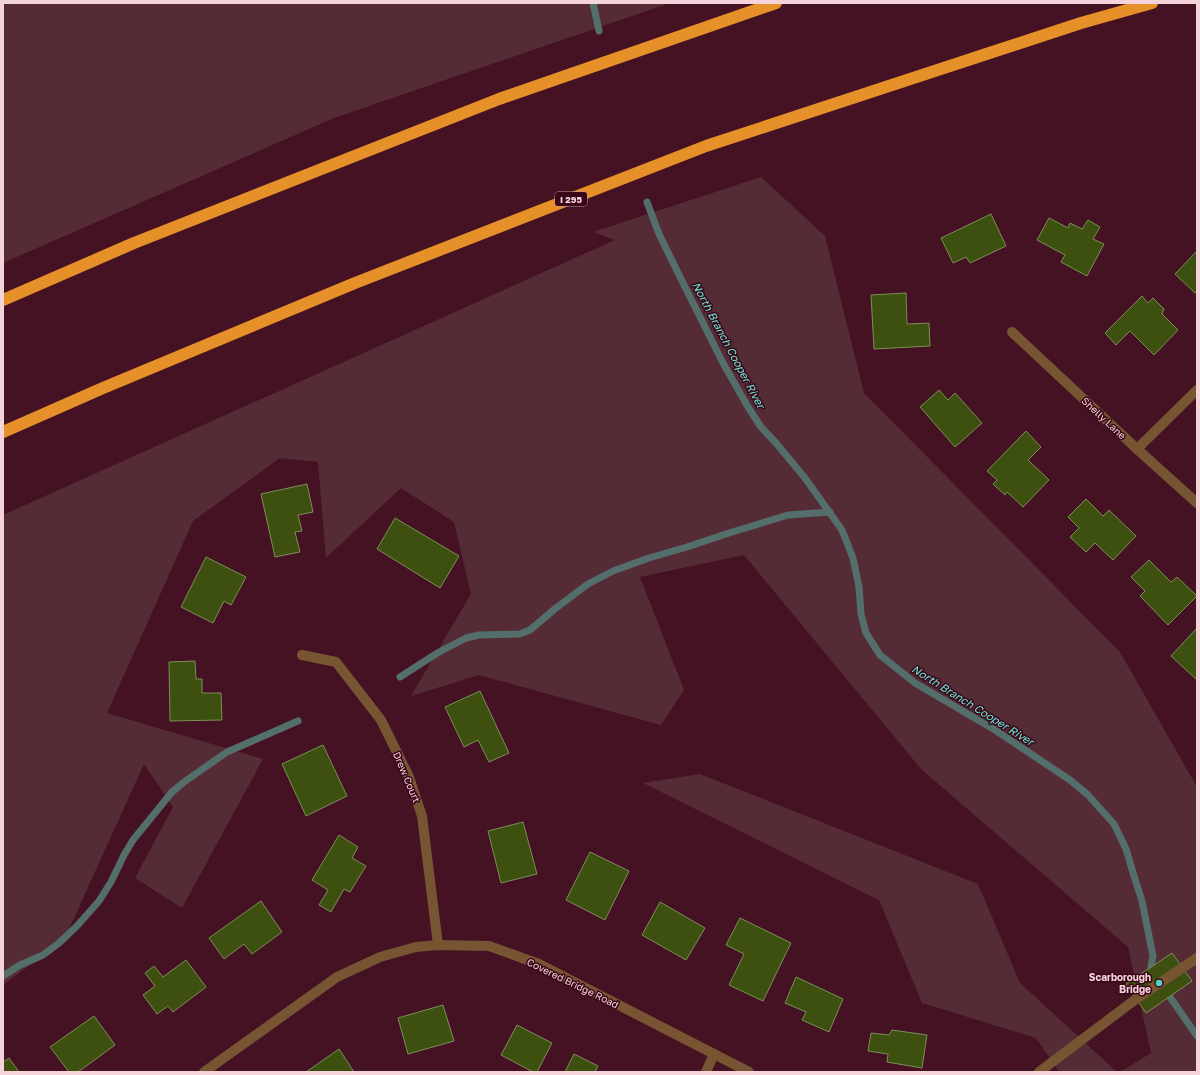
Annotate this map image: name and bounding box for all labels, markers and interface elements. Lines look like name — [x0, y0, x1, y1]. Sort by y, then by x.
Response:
road number: I 295 — [555, 192, 587, 206]
water label: North Branch Cooper River — [689, 280, 769, 412]
street label: Shelly Lane — [1079, 394, 1129, 442]
water label: North Branch Cooper River — [909, 662, 1038, 750]
street label: Drew Court — [391, 750, 423, 804]
street label: Covered Bridge Road — [525, 956, 621, 1010]
place label: Scarborough Bridge — [1089, 971, 1151, 995]
marker: Scarborough Bridge — [1154, 978, 1164, 988]

